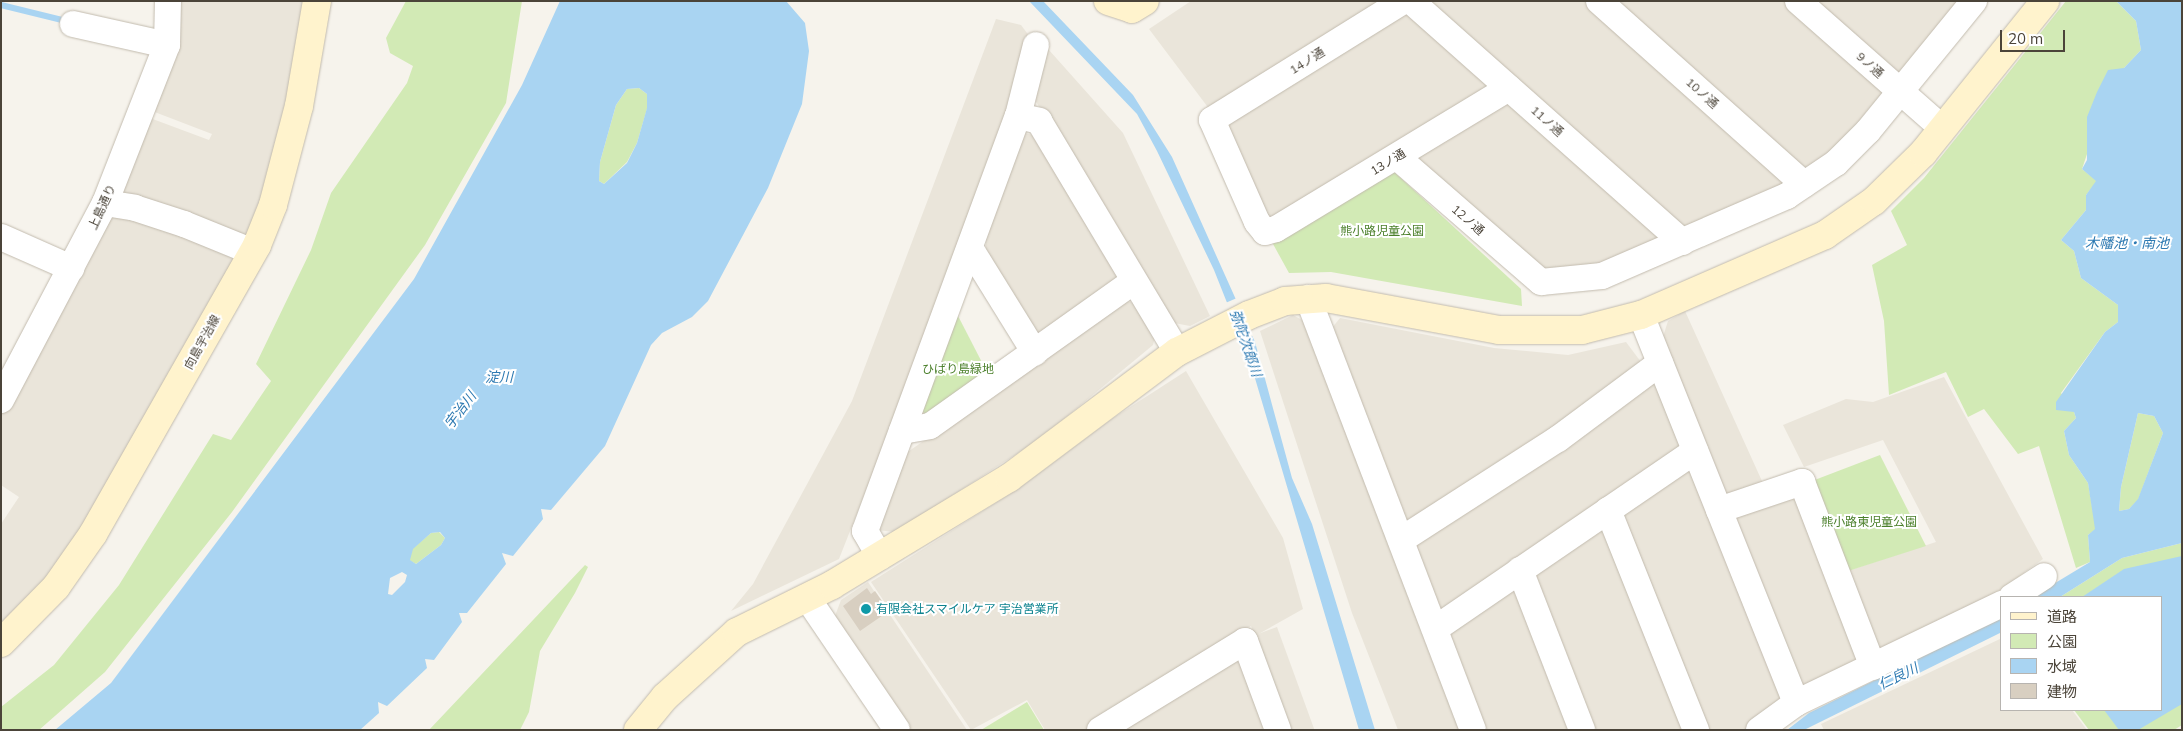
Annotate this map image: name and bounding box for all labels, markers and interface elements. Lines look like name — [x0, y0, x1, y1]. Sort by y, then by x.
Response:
scale bar — [2003, 20, 2068, 52]
text: 20 m — [2008, 29, 2043, 48]
street label: 14ノ通 — [1287, 45, 1327, 77]
street label: 9ノ通 — [1854, 49, 1886, 81]
street label: 10ノ通 — [1683, 75, 1721, 111]
street label: 11ノ通 — [1528, 103, 1566, 139]
street label: 13ノ通 — [1368, 146, 1408, 178]
street label: 上島通り — [85, 182, 119, 232]
street label: 12ノ通 — [1449, 202, 1487, 238]
park label: 熊小路児童公園 — [1340, 224, 1424, 238]
water label: 木幡池・南池 — [2085, 235, 2169, 251]
water label: 弥陀次郎川 — [1227, 307, 1265, 379]
street label: 向島宇治線 — [181, 312, 223, 372]
park label: ひばり島緑地 — [922, 362, 994, 376]
water label: 淀川 — [485, 369, 513, 385]
water label: 宇治川 — [441, 388, 479, 432]
park label: 熊小路東児童公園 — [1821, 515, 1917, 529]
legend — [2000, 596, 2163, 711]
place label: 有限会社スマイルケア 宇治営業所 — [876, 602, 1059, 616]
marker: 有限会社スマイルケア 宇治営業所 — [860, 603, 872, 615]
text: 道路 — [2047, 607, 2077, 626]
text: 公園 — [2047, 632, 2077, 651]
text: 水域 — [2047, 657, 2077, 676]
water label: 仁良川 — [1875, 659, 1921, 693]
text: 建物 — [2047, 682, 2077, 701]

